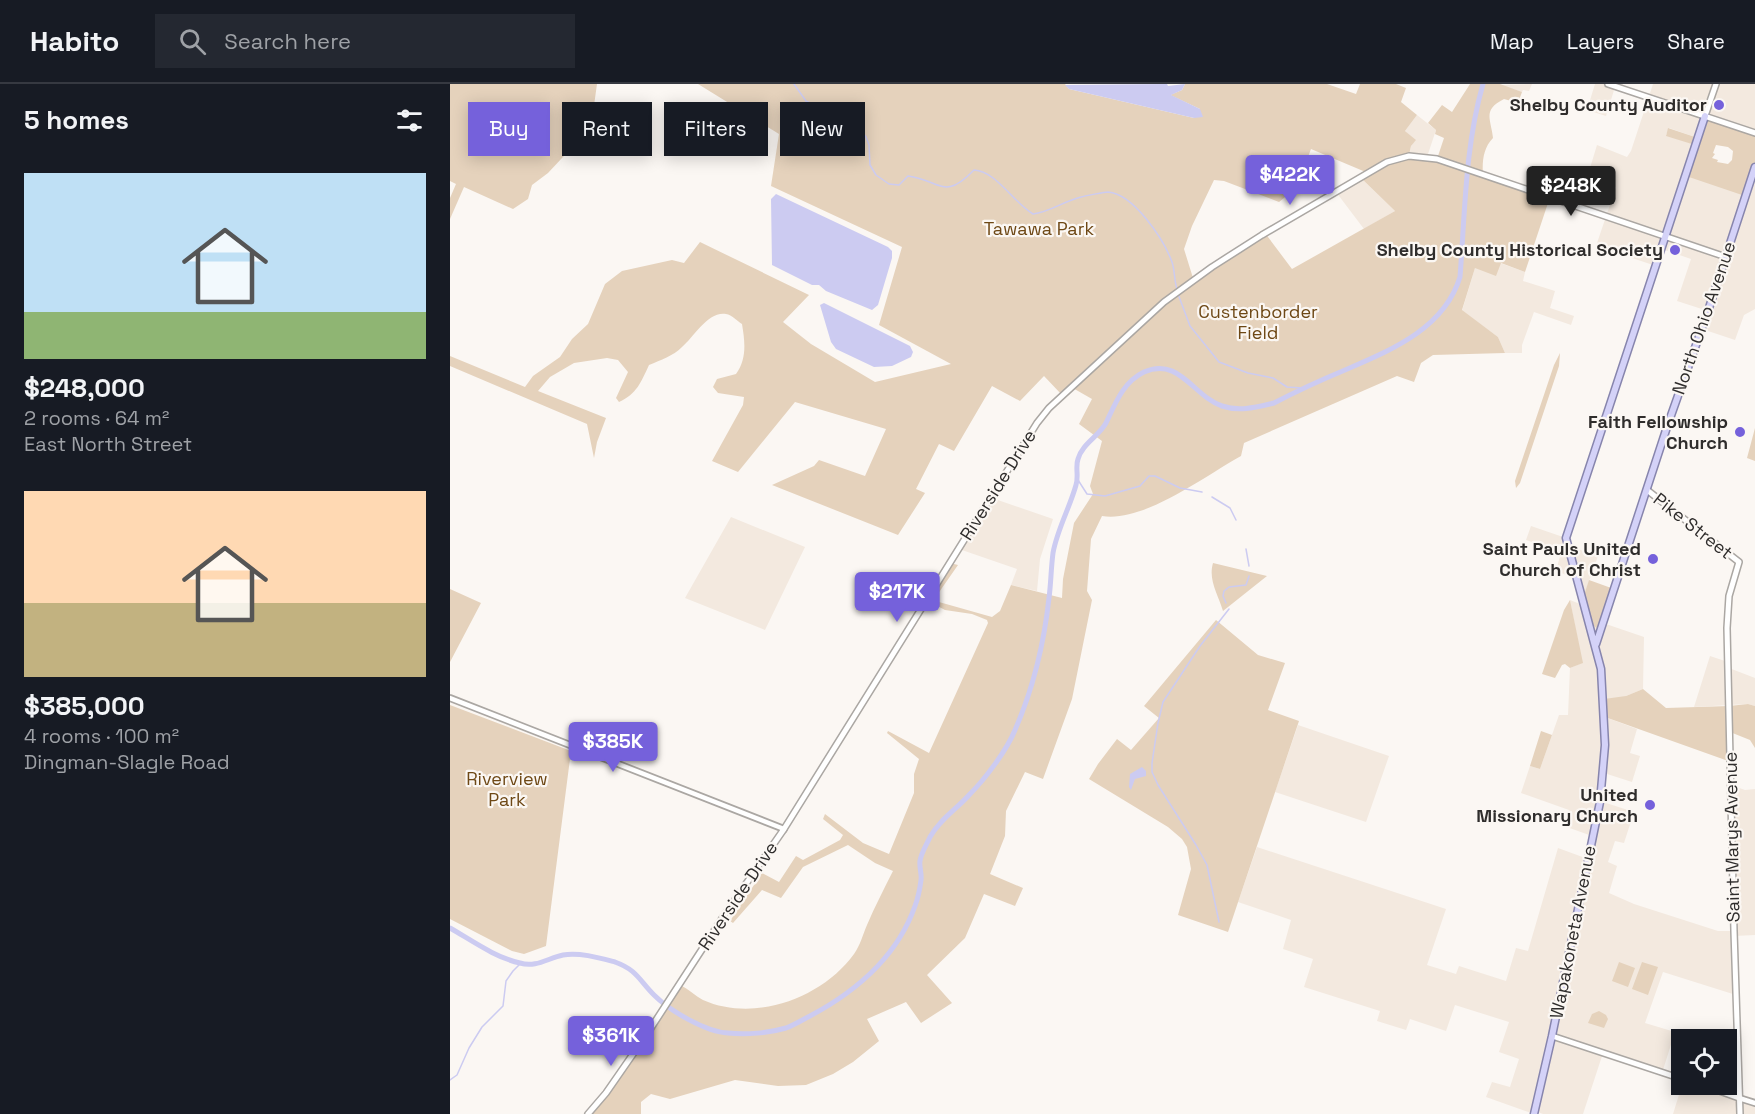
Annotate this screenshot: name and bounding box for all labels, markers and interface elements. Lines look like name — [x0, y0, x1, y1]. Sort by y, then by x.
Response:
search box — [155, 14, 575, 68]
text: Habito — [30, 23, 119, 59]
icon: search — [176, 25, 209, 58]
text: Search here — [224, 27, 351, 55]
text: Map — [1490, 28, 1534, 55]
text: Layers — [1567, 28, 1634, 55]
text: Share — [1667, 28, 1725, 55]
place label: Shelby County Auditor — [1510, 93, 1707, 116]
marker: Shelby County Auditor — [1712, 98, 1726, 112]
chip: Buy — [468, 102, 550, 156]
chip: Rent — [562, 102, 652, 156]
chip: Filters — [664, 102, 768, 156]
chip: New — [780, 102, 865, 156]
text: 5 homes — [24, 103, 129, 137]
icon: filters — [393, 104, 426, 137]
pin: $422K — [1248, 155, 1332, 206]
text: $422K — [1259, 161, 1321, 187]
pin: $248K — [1529, 166, 1613, 217]
text: $248K — [1541, 172, 1601, 198]
icon: home — [171, 212, 279, 320]
park label: Tawawa Park — [984, 217, 1094, 240]
place label: Shelby County Historical Society — [1377, 238, 1663, 261]
street label: North Ohio Avenue — [1667, 238, 1741, 397]
marker: Shelby County Historical Society — [1668, 243, 1682, 257]
park label: Custenborder Field — [1198, 300, 1318, 344]
text: $248,000 — [24, 371, 145, 405]
text: 2 rooms · 64 m² — [24, 405, 169, 431]
place label: Faith Fellowship Church — [1588, 410, 1728, 454]
street label: Riverside Drive — [954, 425, 1041, 544]
marker: Faith Fellowship Church — [1733, 425, 1747, 439]
text: East North Street — [24, 431, 192, 457]
street label: Pike Street — [1649, 487, 1738, 564]
icon: home — [171, 530, 279, 638]
place label: Saint Pauls United Church of Christ — [1483, 537, 1641, 581]
marker: Saint Pauls United Church of Christ — [1646, 552, 1660, 566]
pin: $217K — [855, 572, 939, 623]
text: $217K — [869, 578, 925, 604]
text: $385,000 — [24, 689, 145, 723]
pin: $385K — [571, 722, 655, 773]
text: 4 rooms · 100 m² — [24, 723, 179, 749]
text: $385K — [583, 728, 643, 754]
text: Dingman-Slagle Road — [24, 749, 230, 775]
street label: Saint Marys Avenue — [1719, 751, 1744, 923]
park label: Riverview Park — [466, 767, 548, 811]
place label: United Missionary Church — [1476, 783, 1638, 827]
marker: United Missionary Church — [1643, 798, 1657, 812]
street label: Riverside Drive — [693, 837, 782, 954]
street label: Wapakoneta Avenue — [1544, 843, 1601, 1021]
pin: $361K — [569, 1016, 653, 1067]
text: $361K — [582, 1022, 640, 1048]
map controls — [1671, 1029, 1737, 1095]
button: locate — [1671, 1029, 1737, 1095]

